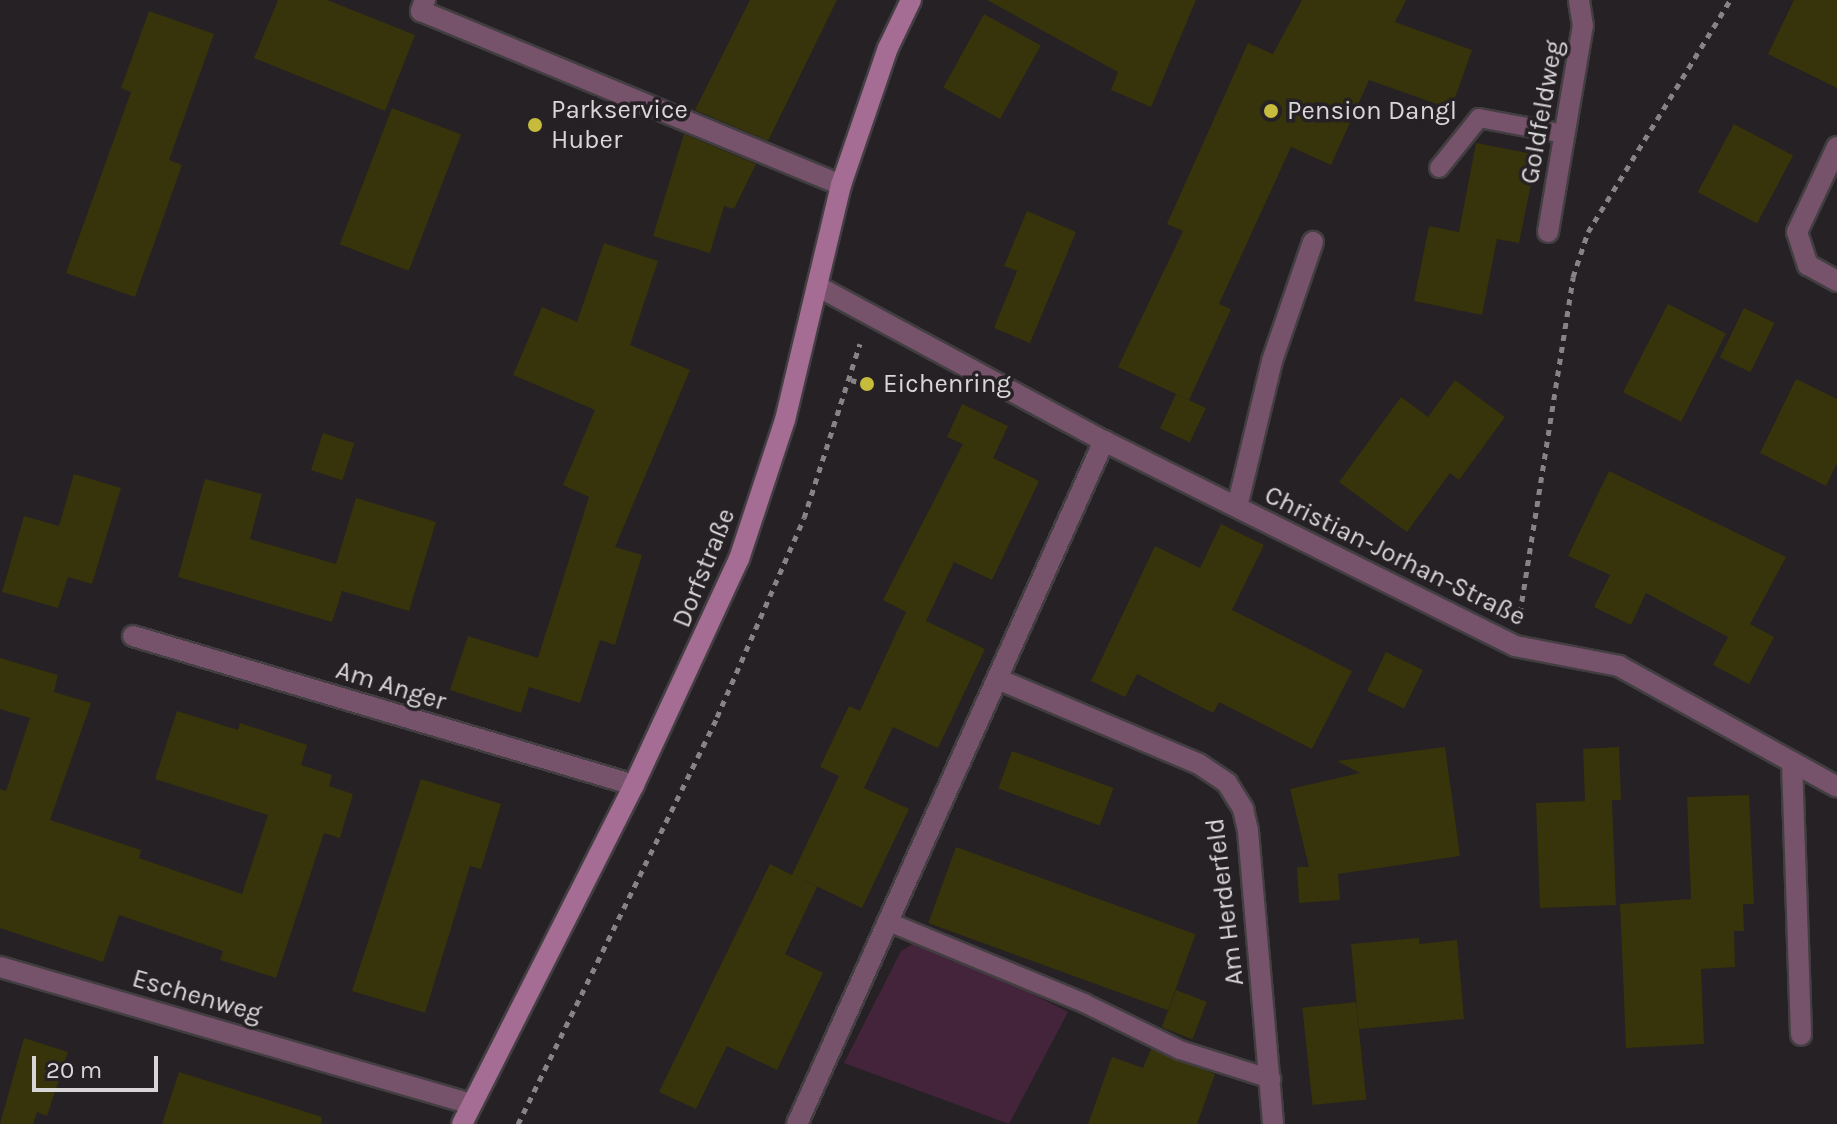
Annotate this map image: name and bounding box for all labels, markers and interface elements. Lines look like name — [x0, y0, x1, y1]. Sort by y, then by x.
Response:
street label: Goldfeldweg — [1514, 38, 1570, 186]
place label: Parkservice Huber — [551, 94, 688, 156]
place label: Pension Dangl — [1287, 95, 1457, 127]
marker: Pension Dangl — [1262, 102, 1280, 120]
marker: Parkservice Huber — [526, 116, 544, 134]
place label: Eichenring — [883, 368, 1011, 400]
marker: Eichenring — [858, 375, 876, 393]
street label: Christian-Jorhan-Straße — [1259, 479, 1531, 633]
street label: Dorfstraße — [666, 504, 742, 632]
street label: Am Anger — [332, 654, 450, 718]
street label: Am Herderfeld — [1199, 816, 1251, 988]
street label: Eschenweg — [129, 963, 265, 1029]
scale bar — [36, 1040, 162, 1090]
text: 20 m — [46, 1056, 102, 1084]

